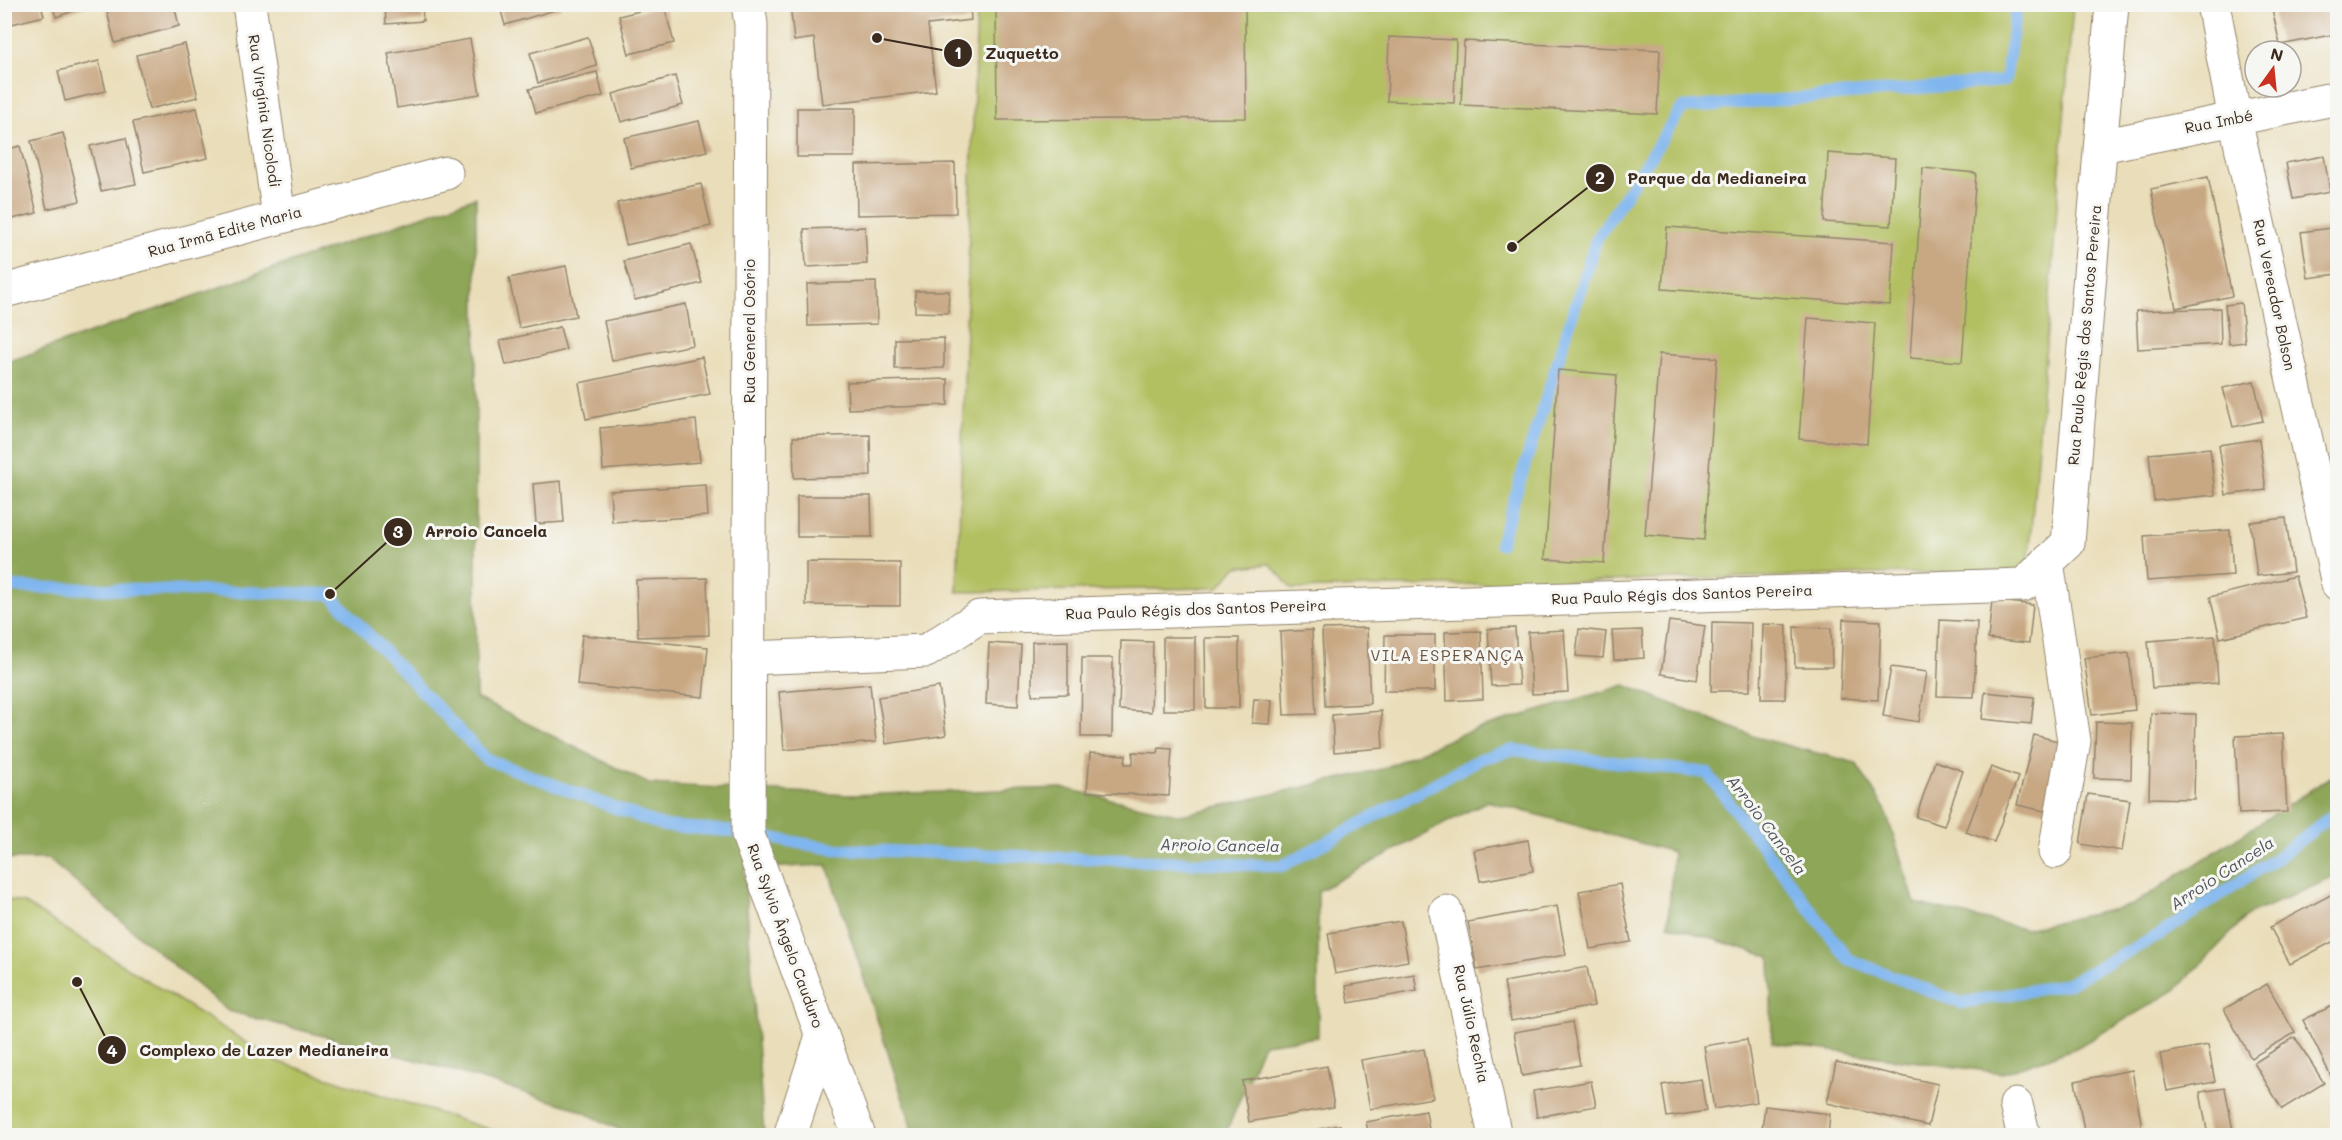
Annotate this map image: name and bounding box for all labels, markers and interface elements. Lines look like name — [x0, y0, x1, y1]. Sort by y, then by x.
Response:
street label: Rua Virgínia Nicolodi — [244, 33, 286, 189]
callout: Zuquetto — [943, 36, 1071, 70]
north arrow — [2243, 39, 2303, 99]
text: 1 — [954, 40, 962, 64]
text: Zuquetto — [985, 42, 1059, 63]
text: N — [2268, 42, 2286, 66]
street label: Rua Imbé — [2183, 105, 2255, 137]
callout: Parque da Medianeira — [1585, 161, 1818, 195]
text: 2 — [1595, 165, 1605, 189]
text: Parque da Medianeira — [1627, 167, 1807, 188]
street label: Rua Irmã Edite Maria — [146, 201, 304, 261]
street label: Rua Paulo Régis dos Santos Pereira — [2063, 204, 2105, 466]
street label: Rua Vereador Bolson — [2249, 217, 2301, 372]
street label: Rua General Osório — [739, 259, 759, 403]
callout: Arroio Cancela — [383, 515, 559, 549]
text: 3 — [393, 519, 404, 543]
text: Arroio Cancela — [425, 520, 547, 541]
street label: Rua Paulo Régis dos Santos Pereira — [1551, 579, 1813, 609]
street label: Rua Paulo Régis dos Santos Pereira — [1065, 594, 1327, 624]
district label: VILA ESPERANÇA — [1370, 644, 1526, 665]
water label: Arroio Cancela — [1723, 771, 1812, 879]
water label: Arroio Cancela — [2166, 831, 2278, 914]
water label: Arroio Cancela — [1160, 833, 1280, 856]
street label: Rua Sylvio Ângelo Cauduro — [743, 841, 829, 1031]
street label: Rua Júlio Rechia — [1450, 963, 1494, 1085]
callout: Complexo de Lazer Medianeira — [97, 1033, 401, 1067]
text: 4 — [106, 1038, 118, 1062]
text: Complexo de Lazer Medianeira — [139, 1039, 389, 1060]

